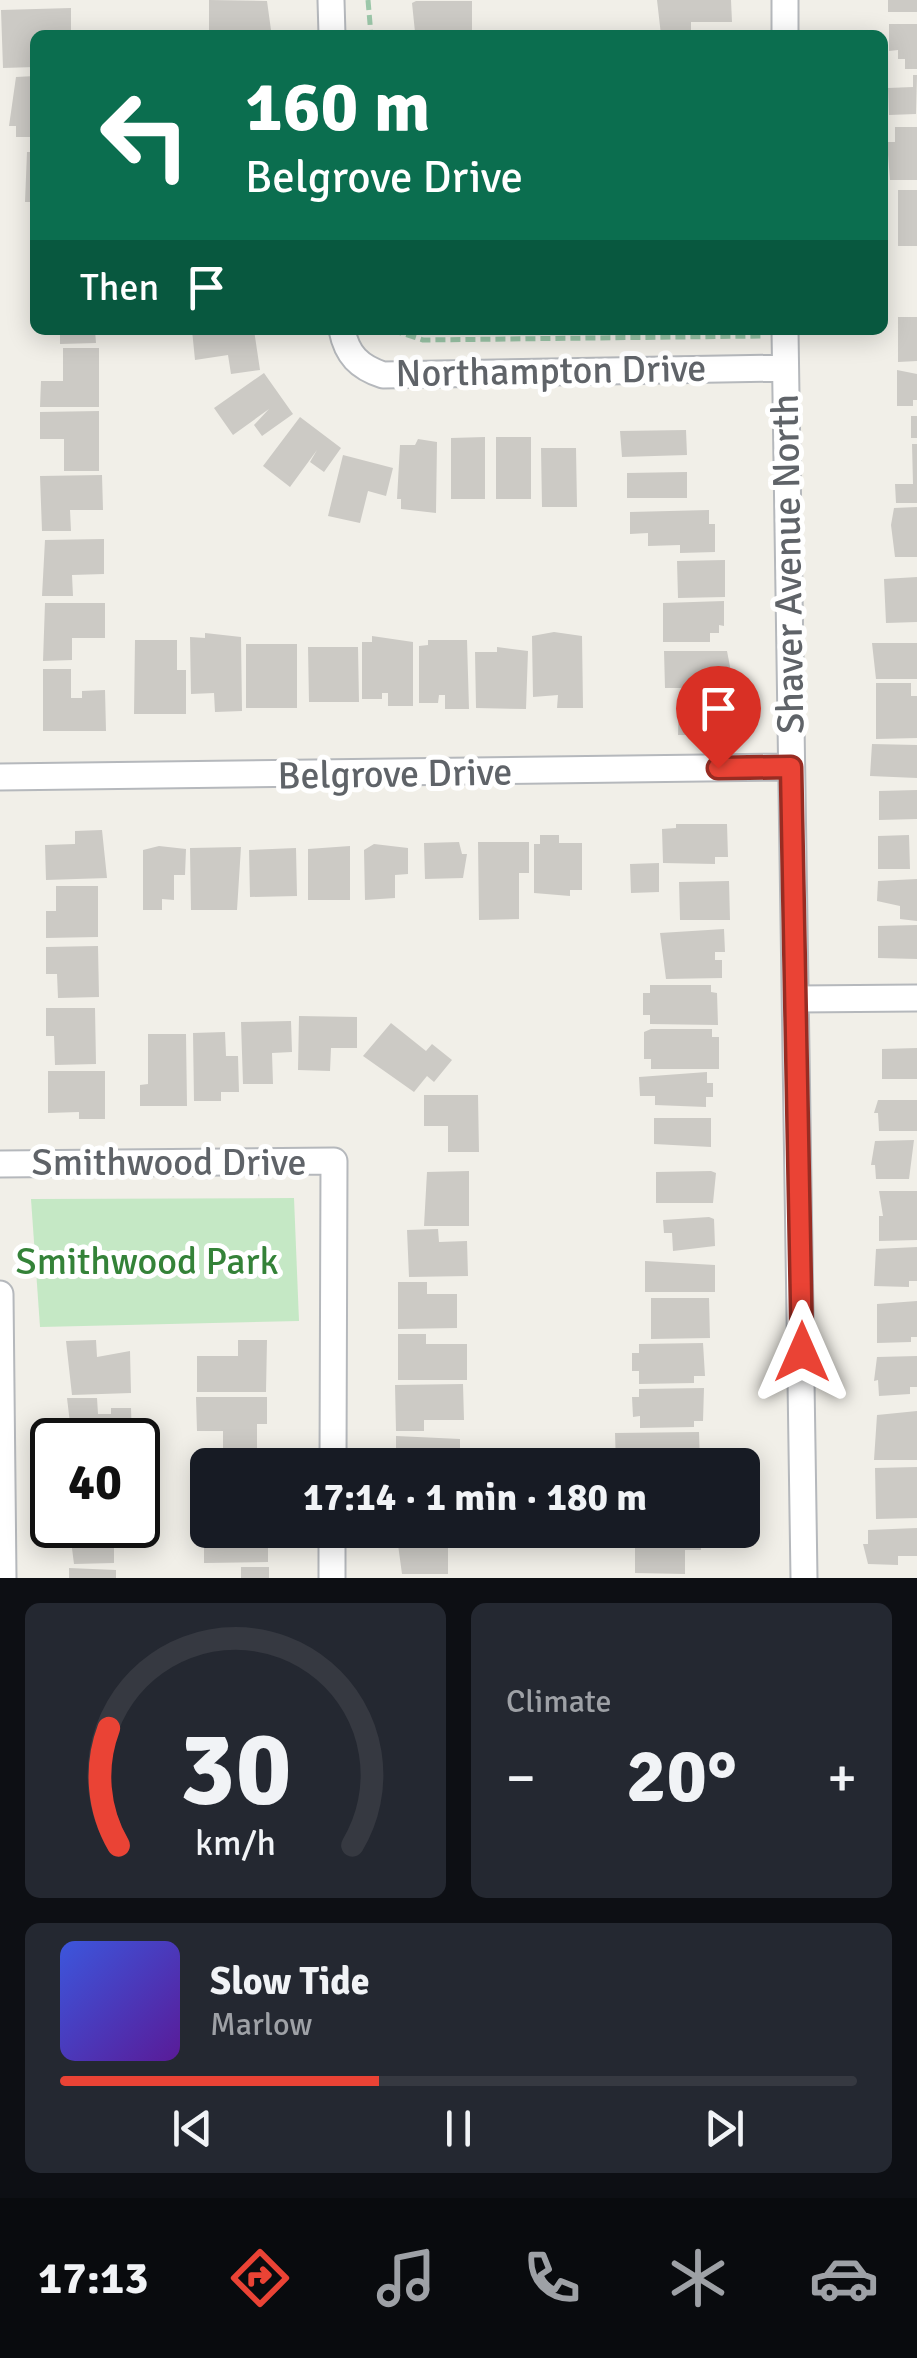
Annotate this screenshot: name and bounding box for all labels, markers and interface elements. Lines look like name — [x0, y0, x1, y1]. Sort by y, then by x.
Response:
text: 160 m — [245, 64, 430, 150]
icon: left — [80, 70, 210, 200]
text: Belgrove Drive — [245, 150, 523, 205]
icon: arrive — [179, 260, 234, 315]
text: Then — [80, 264, 159, 311]
street label: Northampton Drive — [395, 345, 707, 397]
street label: Shaver Avenue North — [762, 394, 814, 734]
pin — [676, 666, 761, 769]
icon: arrive — [691, 681, 746, 736]
street label: Belgrove Drive — [277, 748, 513, 800]
street label: Smithwood Drive — [32, 1139, 306, 1186]
park label: Smithwood Park — [16, 1238, 278, 1285]
position arrow — [750, 1300, 854, 1404]
speed limit sign: 40 — [30, 1418, 160, 1548]
text: 17:14 · 1 min · 180 m — [303, 1474, 647, 1521]
text: Climate — [506, 1682, 612, 1721]
text: 30 — [179, 1705, 292, 1833]
text: 20° — [626, 1730, 737, 1823]
text: − — [506, 1744, 536, 1812]
text: + — [827, 1744, 857, 1812]
text: km/h — [195, 1821, 276, 1865]
text: Slow Tide — [210, 1958, 370, 2005]
text: Marlow — [210, 2005, 312, 2044]
icon: previous — [165, 2101, 220, 2156]
icon: pause — [431, 2101, 486, 2156]
icon: next — [697, 2101, 752, 2156]
icon: directions — [225, 2243, 295, 2313]
icon: music — [371, 2243, 441, 2313]
icon: phone — [517, 2243, 587, 2313]
icon: climate — [663, 2243, 733, 2313]
icon: car — [809, 2243, 879, 2313]
text: 17:13 — [38, 2251, 148, 2306]

